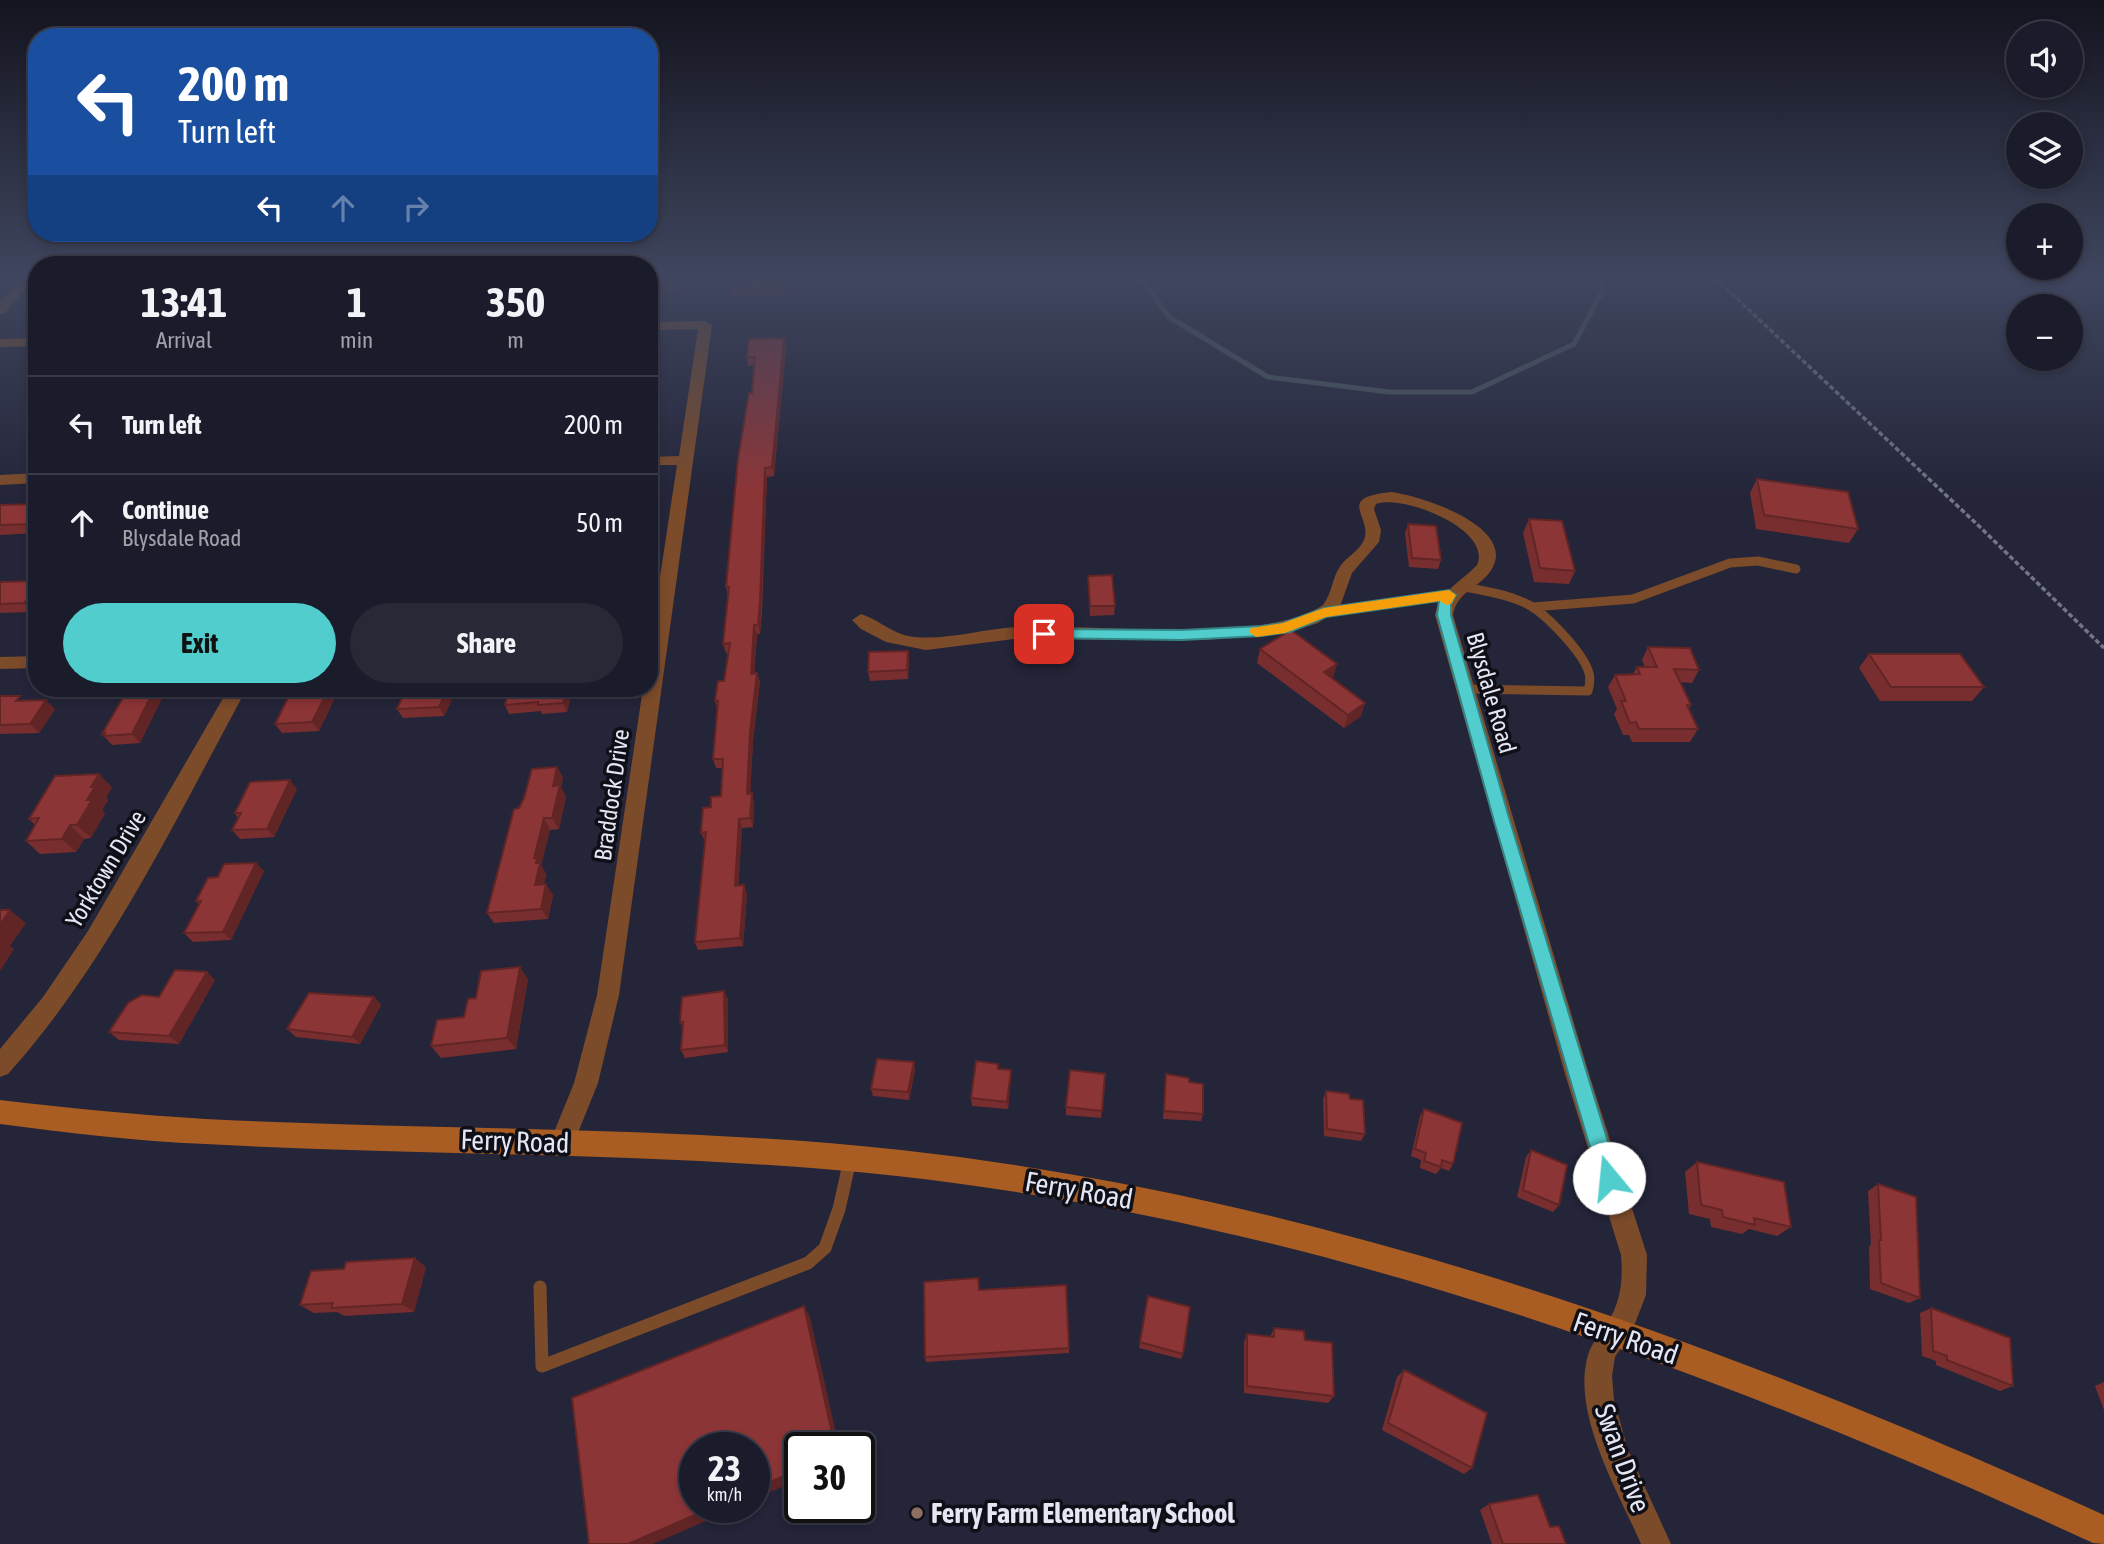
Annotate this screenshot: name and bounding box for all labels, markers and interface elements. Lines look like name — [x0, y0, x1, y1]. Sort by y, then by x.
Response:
map controls — [2006, 21, 2083, 371]
button: sound — [2006, 21, 2083, 98]
text: 200 m — [178, 55, 289, 111]
icon: left — [63, 56, 154, 147]
button: layers — [2006, 112, 2083, 189]
text: Turn left — [178, 113, 276, 150]
icon: left — [251, 189, 289, 227]
icon: ahead — [324, 189, 362, 227]
icon: right — [397, 189, 435, 227]
button: + — [2006, 203, 2083, 280]
text: 13:41 — [141, 278, 227, 326]
text: 1 — [347, 278, 366, 326]
text: 350 — [486, 278, 545, 326]
button: − — [2006, 294, 2083, 371]
text: Arrival — [156, 327, 212, 353]
text: min — [340, 327, 373, 353]
text: m — [507, 327, 524, 353]
icon: left — [63, 406, 101, 444]
text: Turn left — [122, 410, 202, 440]
text: 200 m — [564, 410, 623, 440]
text: Continue — [122, 495, 209, 525]
icon: ahead — [63, 504, 101, 542]
text: 50 m — [576, 508, 623, 538]
text: Blysdale Road — [122, 525, 241, 551]
button: Exit — [63, 603, 336, 683]
button: Share — [350, 603, 623, 683]
pin — [1014, 604, 1074, 664]
icon: arrive — [1025, 615, 1063, 653]
street label: Blysdale Road — [1461, 629, 1522, 756]
street label: Braddock Drive — [589, 727, 634, 862]
street label: Yorktown Drive — [60, 805, 151, 932]
street label: Ferry Road — [460, 1123, 570, 1159]
position arrow — [1572, 1141, 1646, 1215]
street label: Ferry Road — [1023, 1165, 1135, 1215]
street label: Ferry Road — [1569, 1305, 1683, 1371]
street label: Swan Drive — [1589, 1400, 1657, 1516]
speed limit sign: 30 — [784, 1432, 875, 1523]
text: 23 — [708, 1448, 741, 1488]
text: km/h — [707, 1484, 742, 1505]
place label: Ferry Farm Elementary School — [931, 1497, 1235, 1529]
marker: Ferry Farm Elementary School — [909, 1505, 925, 1521]

